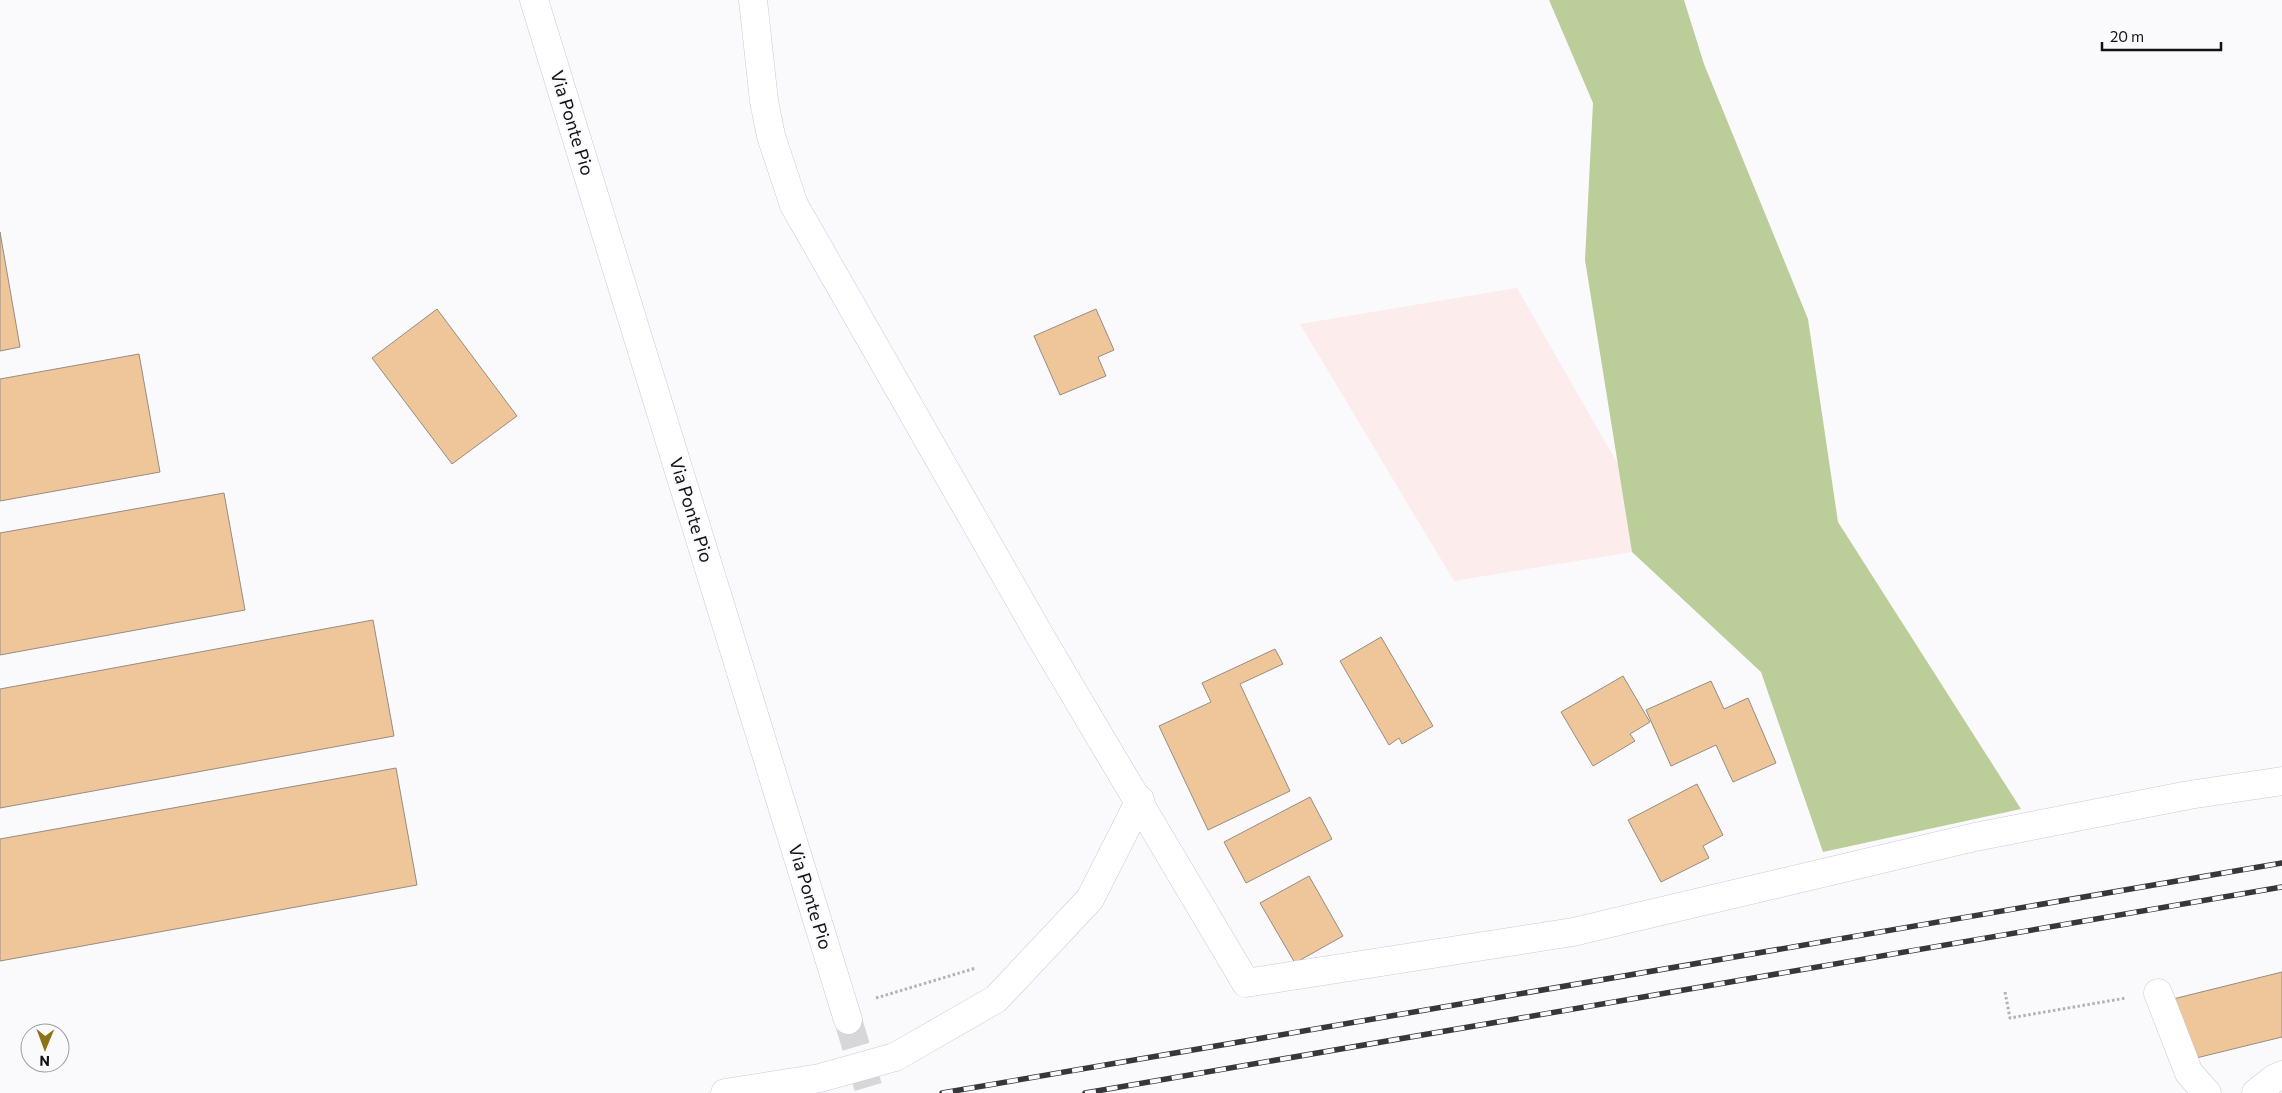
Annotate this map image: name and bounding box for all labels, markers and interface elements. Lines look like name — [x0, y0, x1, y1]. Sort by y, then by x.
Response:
scale bar — [2102, 20, 2221, 52]
text: 20 m — [2110, 27, 2144, 45]
street label: Via Ponte Pio — [547, 67, 599, 178]
street label: Via Ponte Pio — [666, 454, 718, 565]
street label: Via Ponte Pio — [785, 841, 837, 952]
north arrow — [20, 1023, 70, 1073]
text: N — [39, 1053, 50, 1070]

